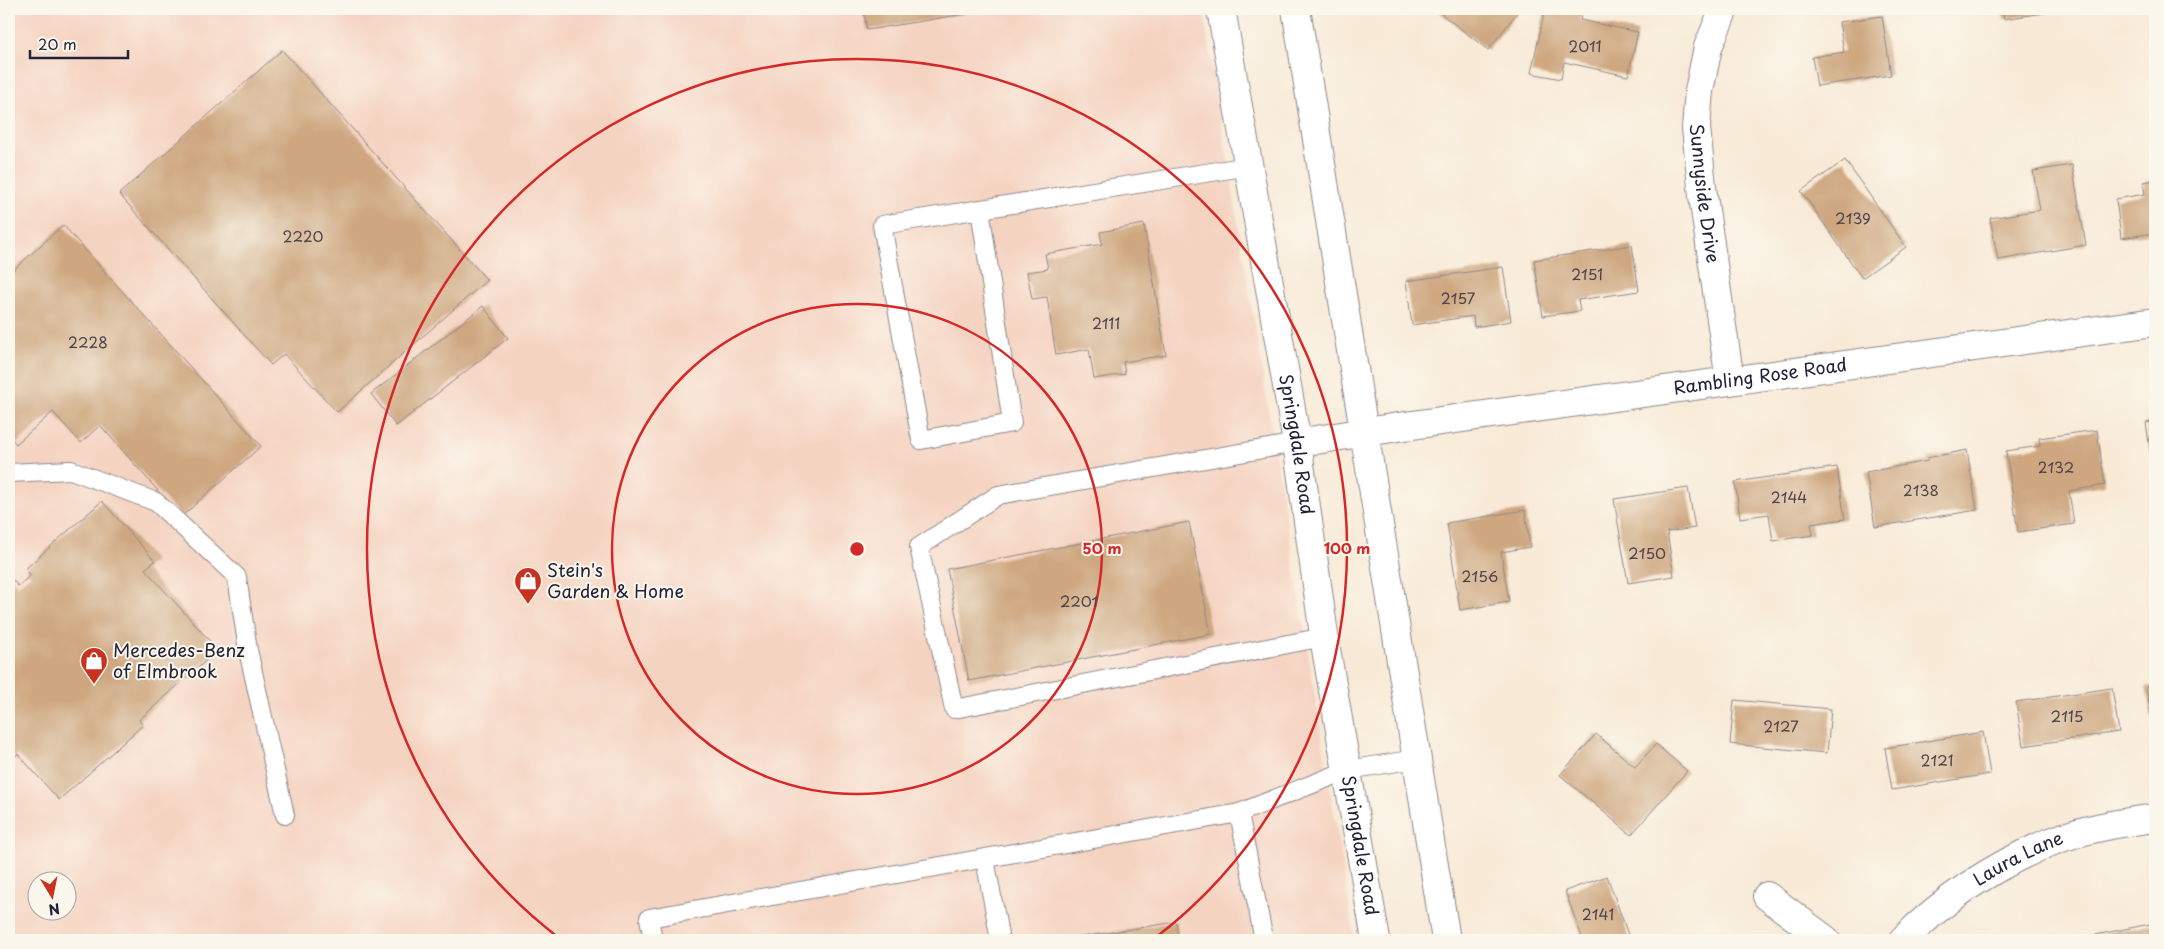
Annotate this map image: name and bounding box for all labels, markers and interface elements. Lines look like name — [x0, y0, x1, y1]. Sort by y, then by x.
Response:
scale bar — [30, 28, 128, 60]
text: 20 m — [38, 32, 77, 55]
house number: 2011 — [1568, 34, 1602, 57]
street label: Sunnyside Drive — [1684, 122, 1728, 264]
house number: 2139 — [1835, 206, 1871, 229]
house number: 2220 — [283, 224, 323, 247]
house number: 2151 — [1571, 262, 1603, 285]
house number: 2157 — [1441, 286, 1476, 309]
house number: 2111 — [1092, 311, 1120, 334]
house number: 2228 — [68, 330, 108, 353]
street label: Rambling Rose Road — [1672, 350, 1848, 401]
street label: Springdale Road — [1273, 372, 1322, 516]
house number: 2132 — [2038, 455, 2074, 478]
house number: 2138 — [1903, 478, 1939, 501]
house number: 2144 — [1771, 485, 1807, 508]
text: 50 m — [1083, 536, 1121, 559]
text: 100 m — [1324, 536, 1370, 559]
centre of rings — [848, 540, 866, 558]
house number: 2150 — [1628, 541, 1666, 564]
place label: Stein's Garden & Home — [547, 556, 684, 604]
house number: 2156 — [1462, 564, 1498, 587]
shop icon: Stein's Garden & Home — [513, 566, 543, 605]
house number: 2201 — [1060, 589, 1098, 612]
place label: Mercedes-Benz of Elmbrook — [113, 636, 245, 684]
shop icon: Mercedes-Benz of Elmbrook — [79, 646, 109, 685]
house number: 2115 — [2051, 704, 2083, 727]
house number: 2127 — [1763, 714, 1799, 737]
house number: 2121 — [1920, 748, 1954, 771]
street label: Springdale Road — [1336, 773, 1387, 917]
street label: Laura Lane — [1967, 823, 2067, 892]
north arrow — [28, 872, 78, 922]
text: N — [47, 898, 62, 921]
house number: 2141 — [1582, 902, 1614, 925]

